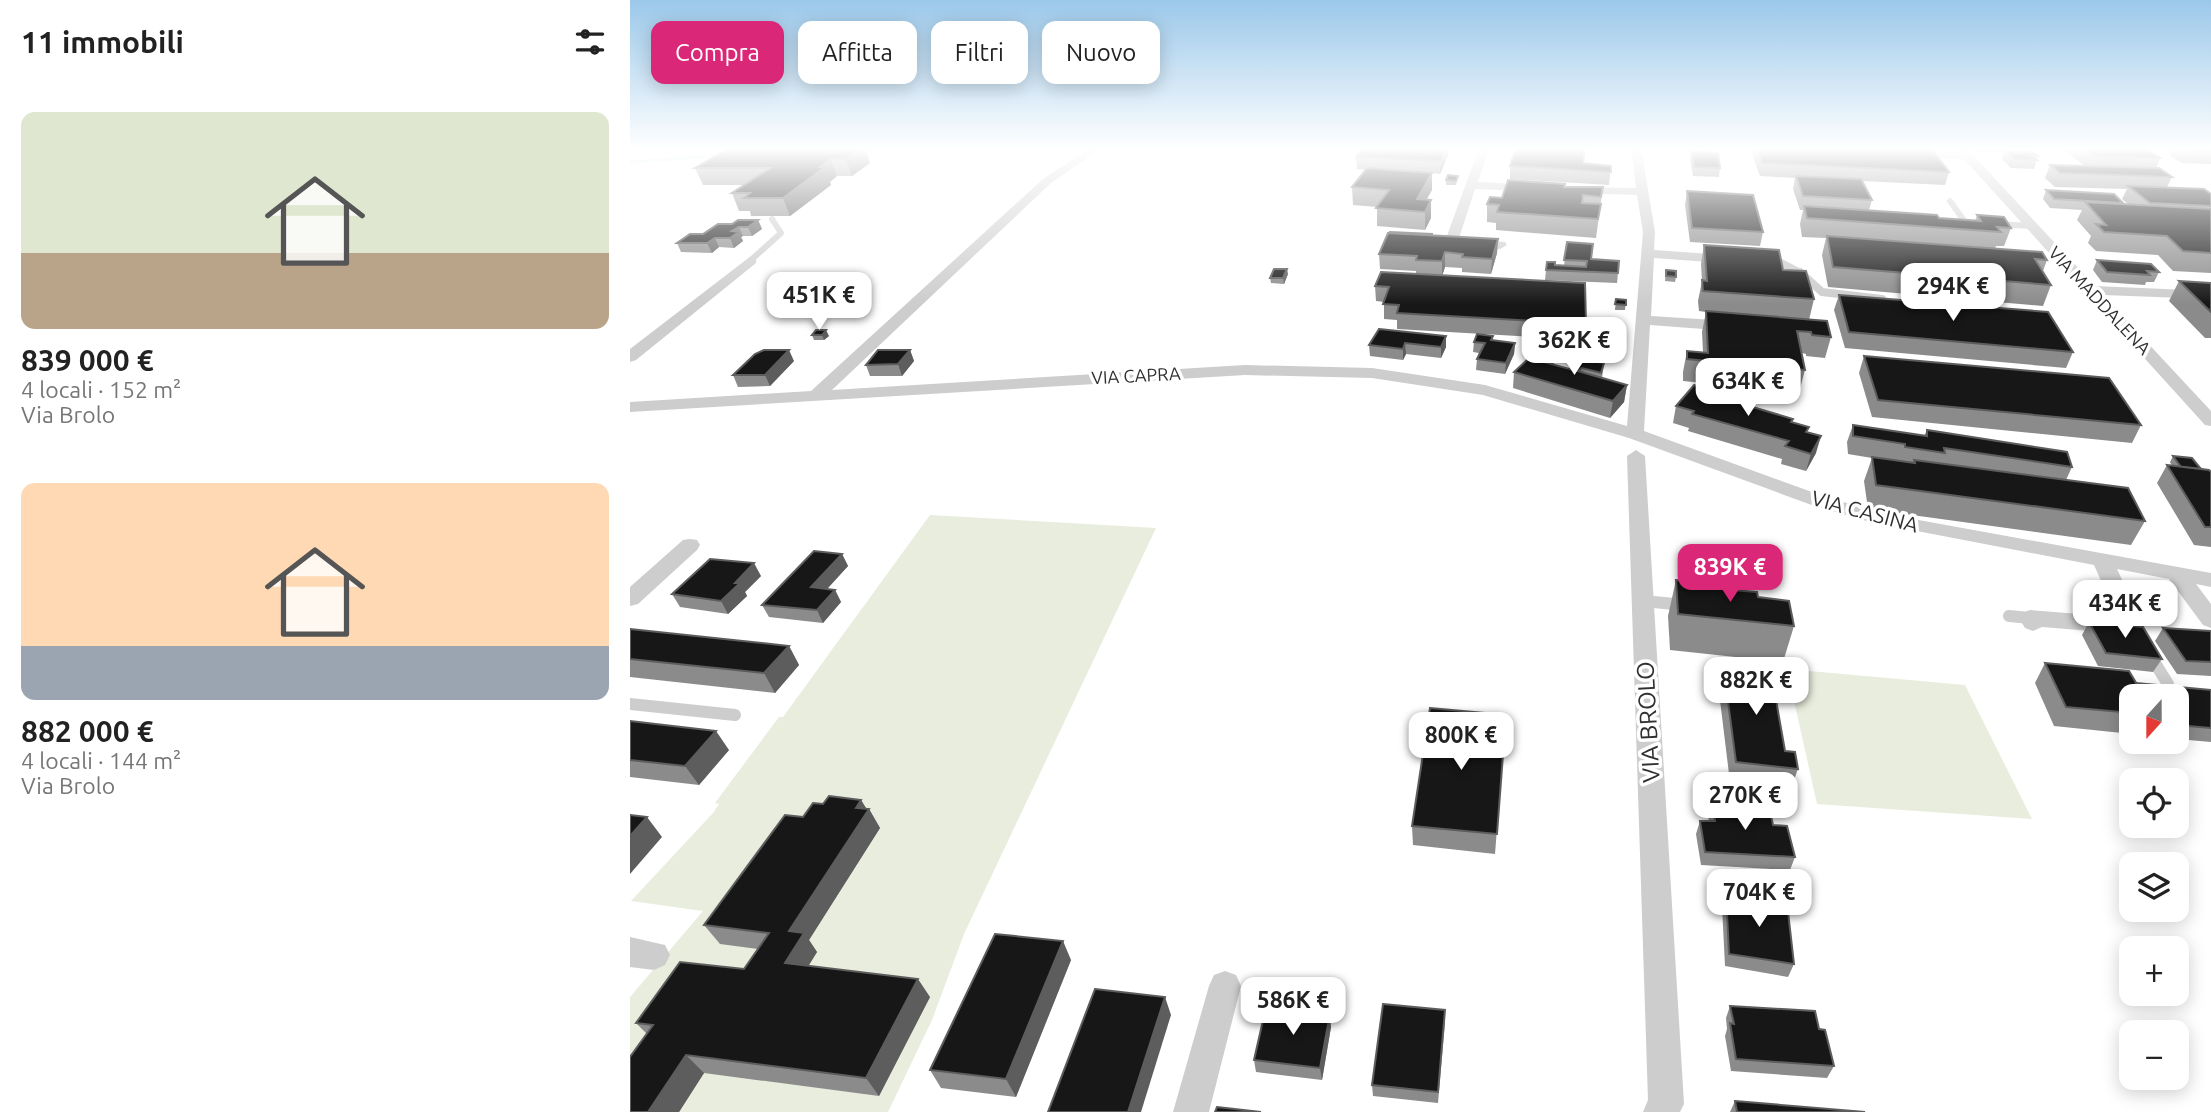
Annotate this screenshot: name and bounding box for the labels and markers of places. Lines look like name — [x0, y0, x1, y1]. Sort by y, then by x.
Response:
pin: 294K € — [1896, 264, 2010, 323]
pin: 451K € — [762, 272, 876, 332]
pin: 362K € — [1517, 318, 1631, 377]
pin: 634K € — [1691, 358, 1805, 418]
pin: 839K € — [1673, 544, 1787, 604]
pin: 434K € — [2068, 580, 2182, 640]
pin: 882K € — [1699, 658, 1813, 717]
pin: 800K € — [1404, 712, 1518, 772]
pin: 270K € — [1688, 772, 1802, 832]
pin: 704K € — [1702, 870, 1816, 929]
pin: 586K € — [1236, 978, 1350, 1037]

